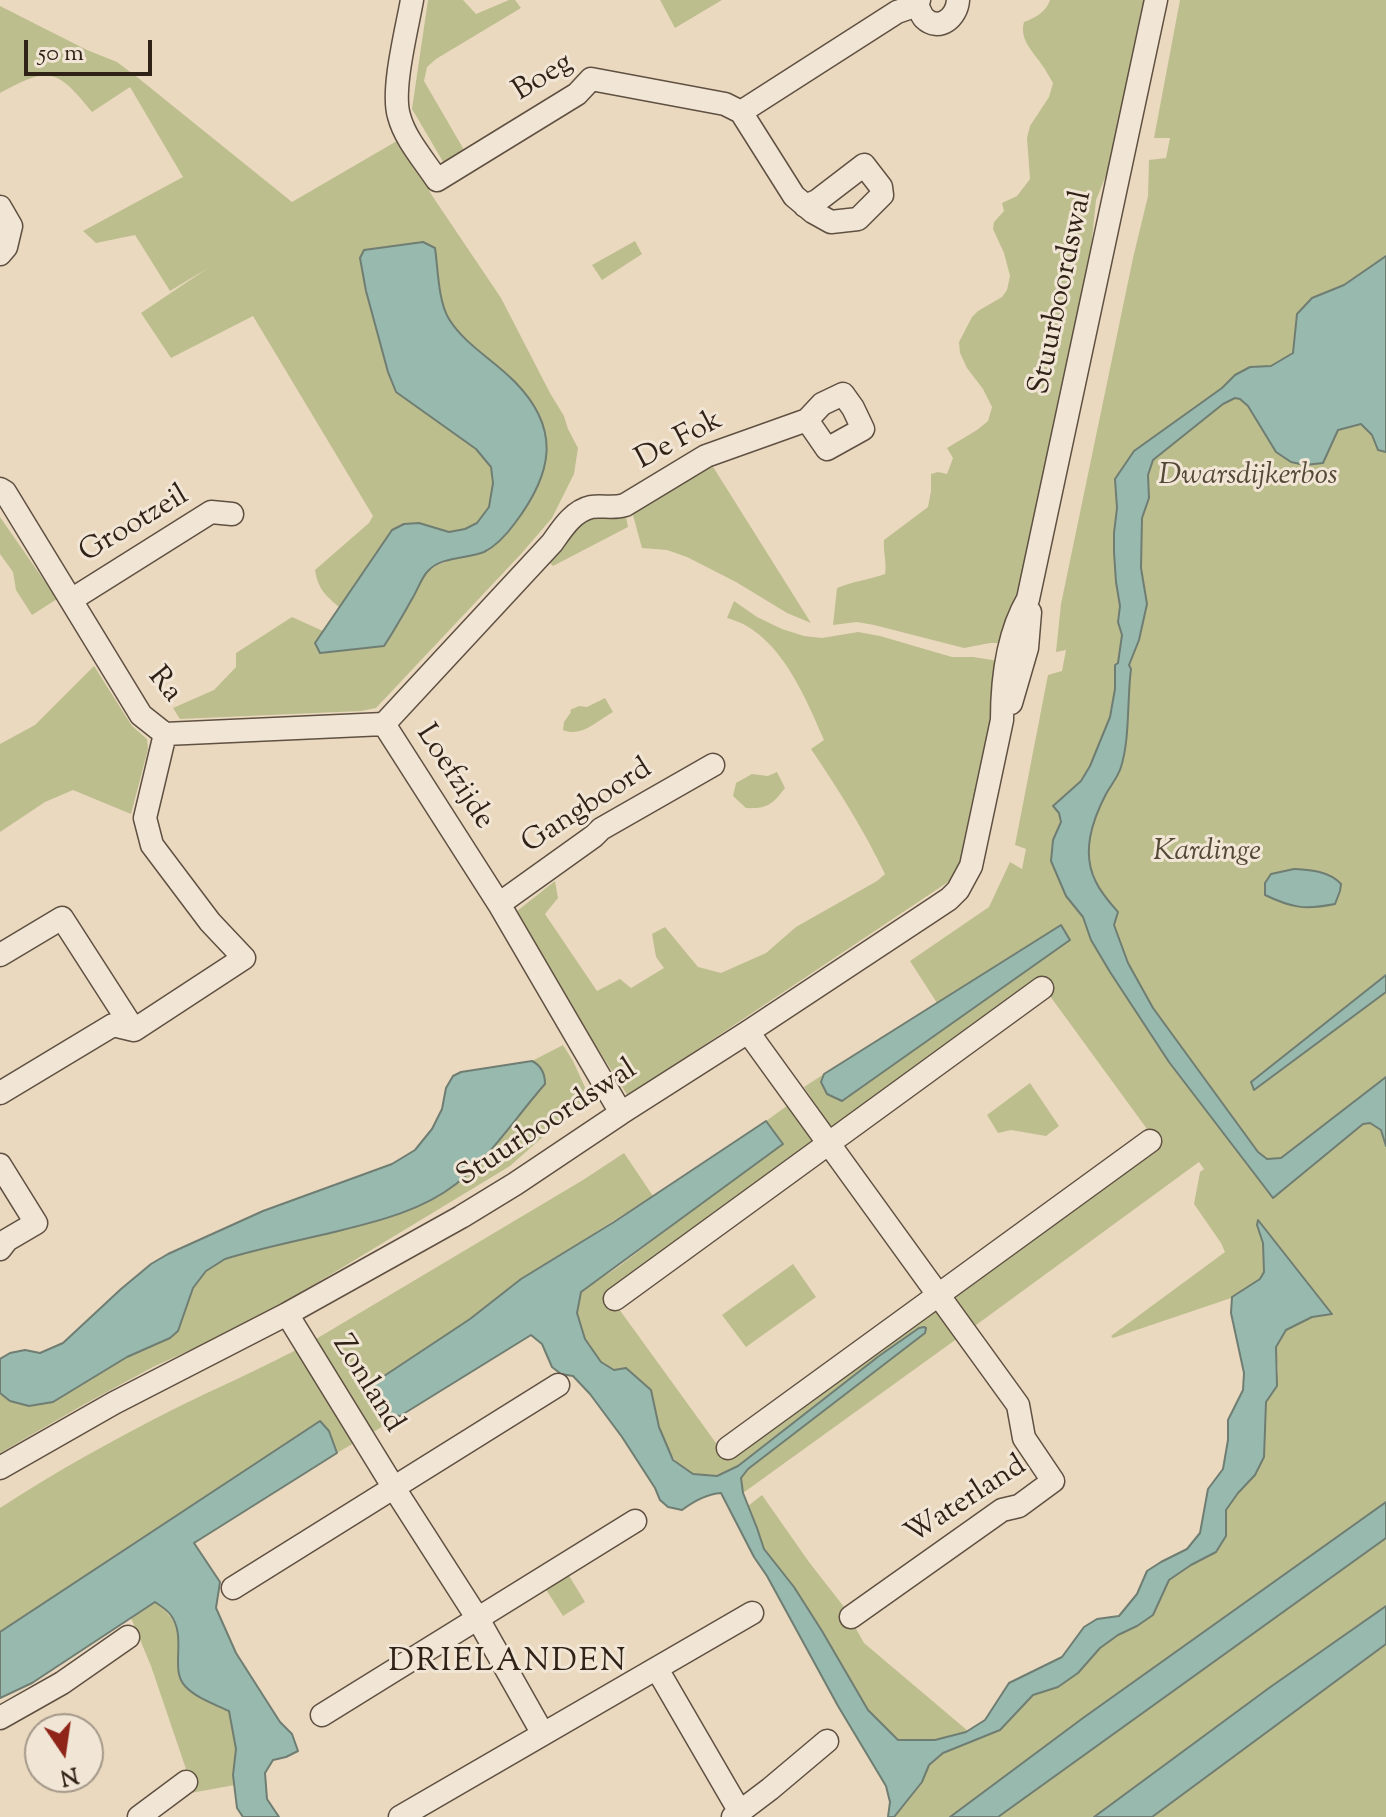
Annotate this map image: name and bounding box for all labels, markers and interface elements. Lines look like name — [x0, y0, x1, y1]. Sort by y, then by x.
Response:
scale bar — [28, 24, 156, 74]
text: 50 m — [38, 37, 84, 71]
street label: Boeg — [507, 47, 581, 111]
street label: Stuurboordswal — [1024, 188, 1102, 398]
street label: De Fok — [631, 404, 729, 480]
park label: Dwarsdijkerbos — [1159, 460, 1337, 496]
street label: Grootzeil — [74, 479, 196, 573]
street label: Ra — [138, 661, 188, 711]
street label: Loefzijde — [406, 719, 500, 837]
street label: Gangboord — [516, 753, 660, 863]
park label: Kardinge — [1153, 836, 1261, 872]
street label: Stuurboordswal — [451, 1053, 645, 1197]
street label: Zonland — [322, 1330, 410, 1440]
street label: Waterland — [900, 1450, 1034, 1554]
district label: DRIELANDEN — [388, 1646, 628, 1684]
north arrow — [24, 1713, 104, 1793]
text: N — [57, 1757, 81, 1792]

